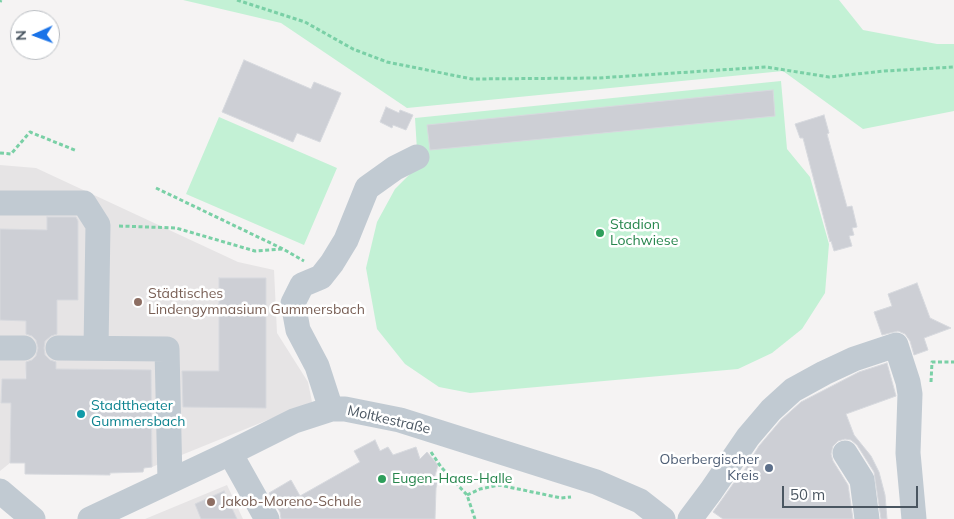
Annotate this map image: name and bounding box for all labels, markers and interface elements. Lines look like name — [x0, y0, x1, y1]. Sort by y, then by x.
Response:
north arrow — [10, 10, 60, 60]
text: N — [12, 30, 30, 41]
place label: Stadion Lochwiese — [610, 217, 678, 250]
marker: Stadion Lochwiese — [594, 227, 606, 239]
place label: Städtisches Lindengymnasium Gummersbach — [148, 286, 365, 318]
marker: Städtisches Lindengymnasium Gummersbach — [132, 296, 144, 308]
place label: Stadttheater Gummersbach — [91, 398, 185, 431]
street label: Moltkestraße — [346, 402, 432, 438]
marker: Stadttheater Gummersbach — [75, 408, 87, 420]
place label: Oberbergischer Kreis — [660, 452, 759, 484]
marker: Oberbergischer Kreis — [763, 462, 775, 474]
place label: Eugen-Haas-Halle — [392, 471, 512, 487]
marker: Eugen-Haas-Halle — [376, 473, 388, 485]
scale bar — [784, 476, 920, 508]
text: 50 m — [790, 485, 825, 504]
place label: Jakob-Moreno-Schule — [221, 494, 361, 510]
marker: Jakob-Moreno-Schule — [205, 496, 217, 508]

